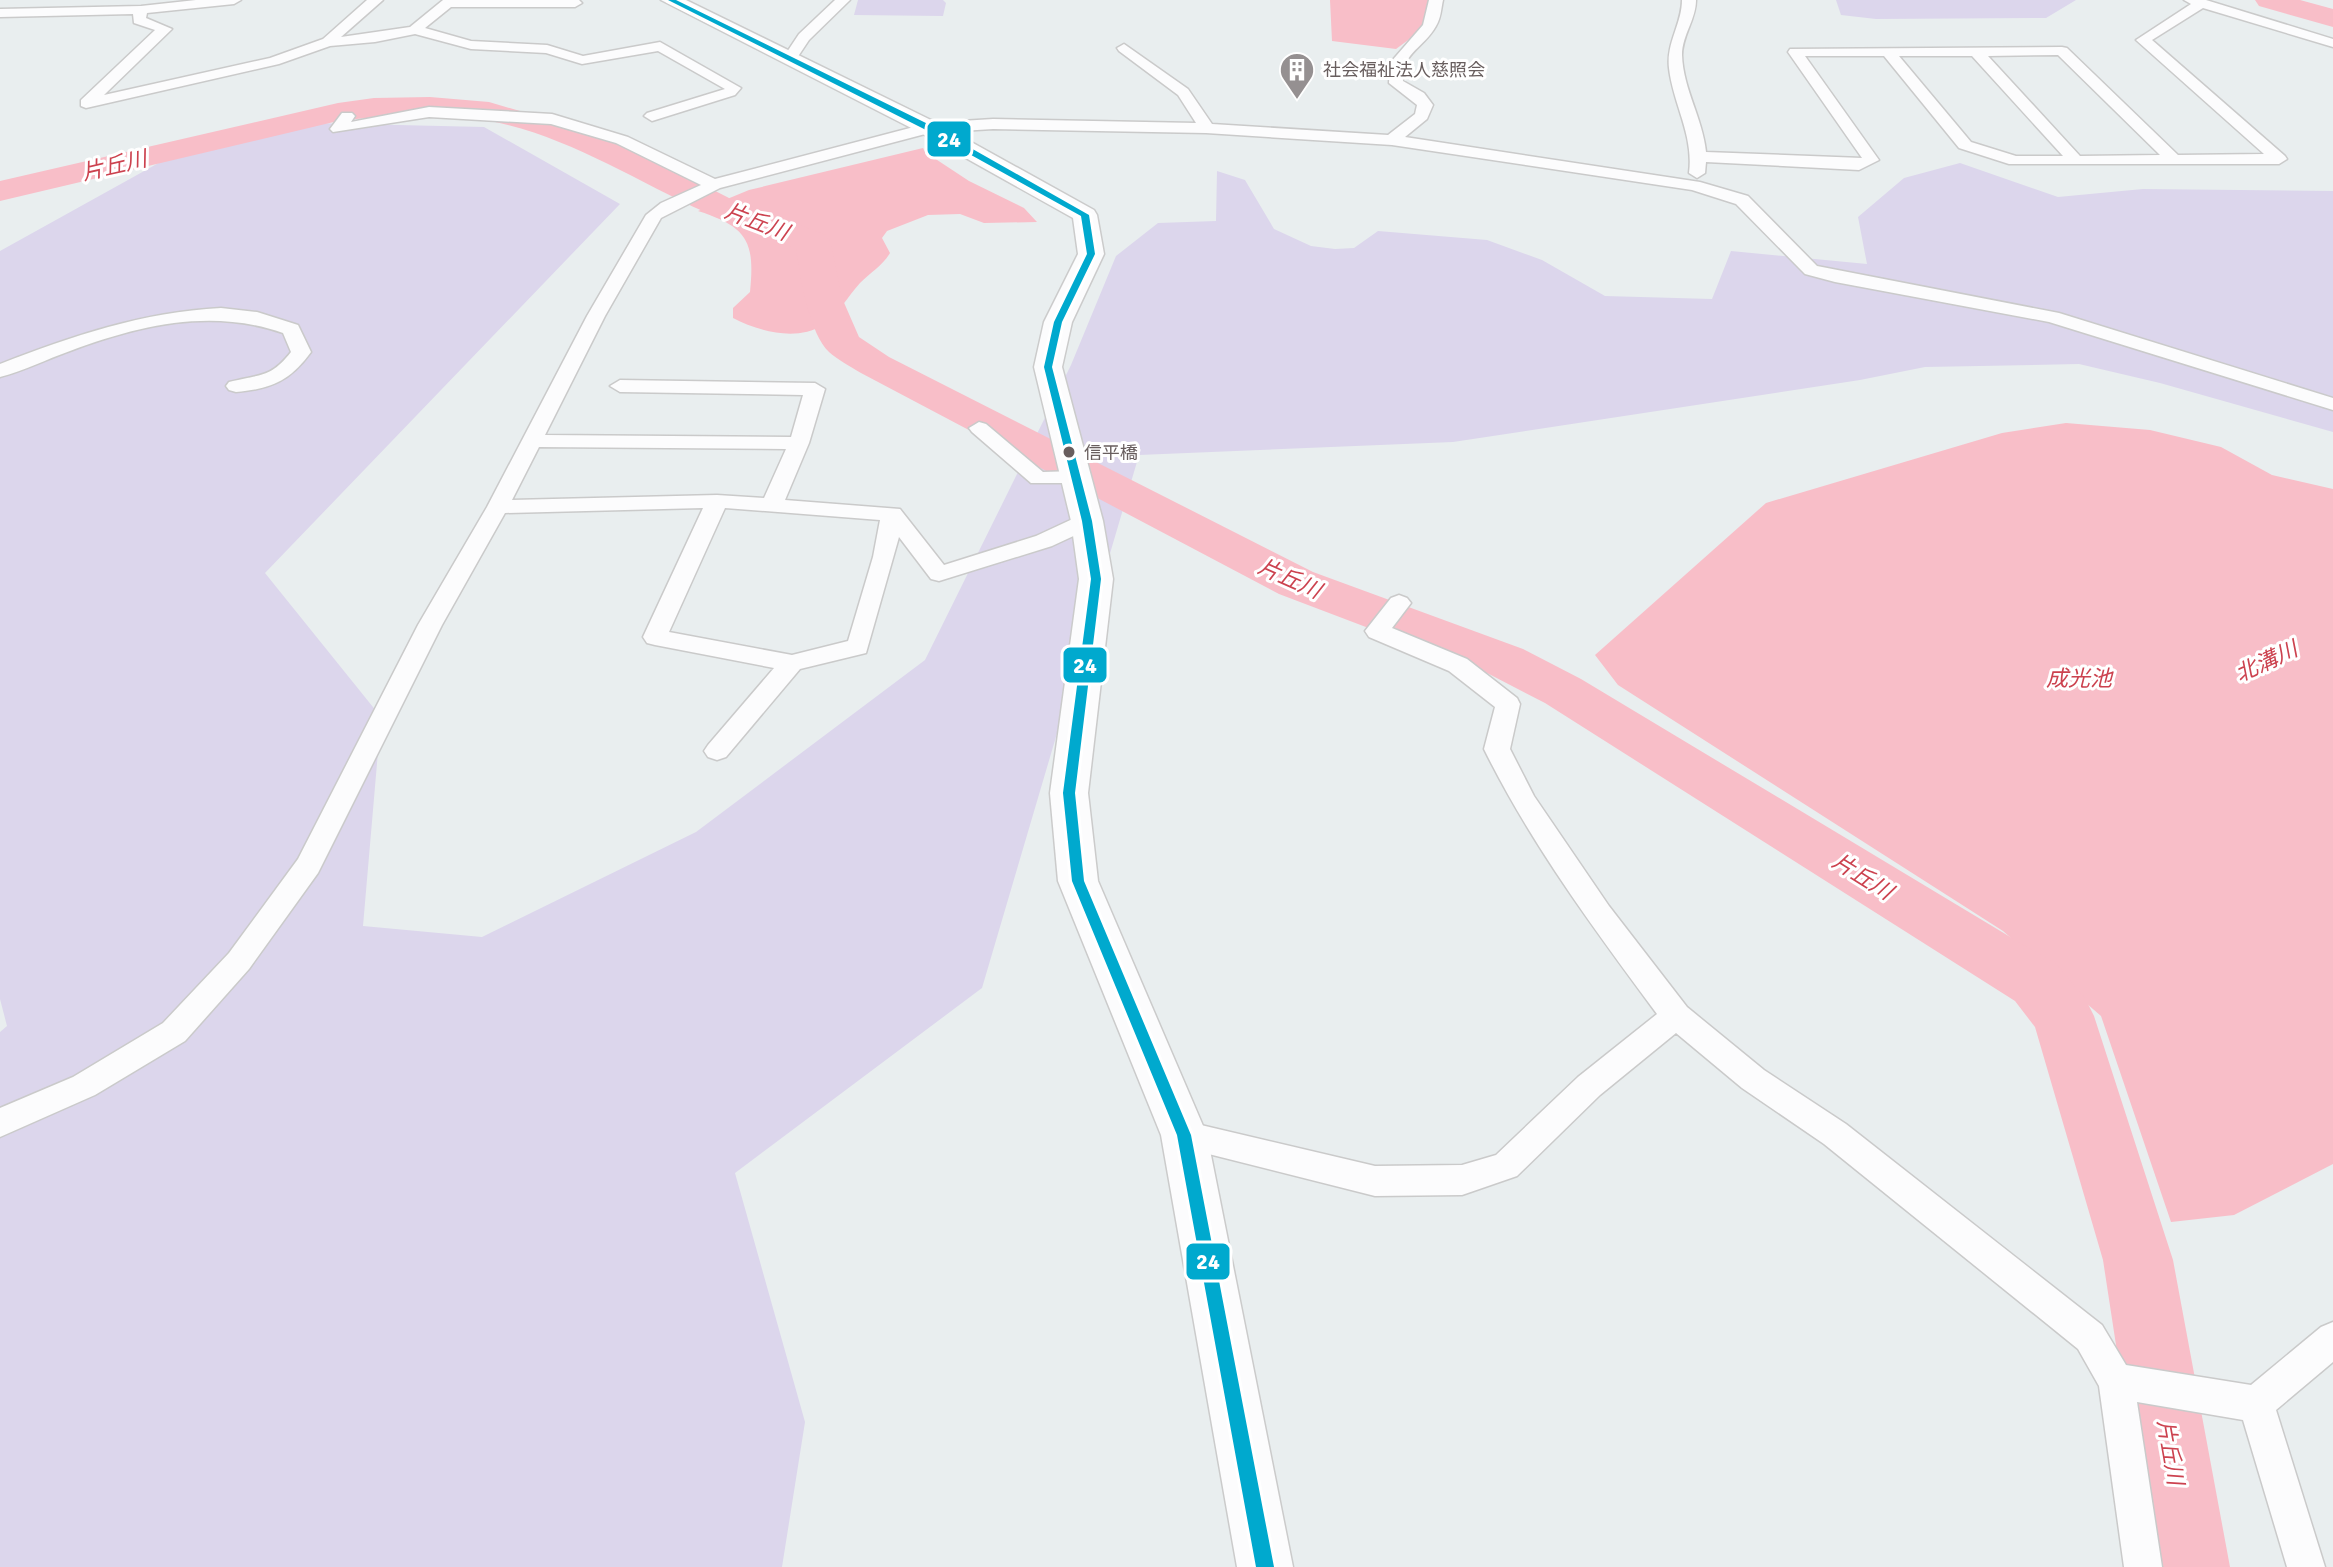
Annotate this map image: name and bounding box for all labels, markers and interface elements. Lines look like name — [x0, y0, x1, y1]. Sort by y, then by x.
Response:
building icon: 社会福祉法人慈照会 — [1278, 51, 1316, 101]
place label: 社会福祉法人慈照会 — [1323, 59, 1485, 81]
line badge: 24 — [926, 120, 972, 158]
text: 24 — [937, 126, 961, 153]
water label: 片丘川 — [79, 144, 151, 186]
water label: 片丘川 — [721, 197, 794, 247]
place label: 信平橋 — [1084, 442, 1138, 464]
marker: 信平橋 — [1061, 444, 1077, 460]
water label: 片丘川 — [1254, 553, 1327, 605]
water label: 北溝川 — [2231, 634, 2304, 688]
line badge: 24 — [1062, 646, 1108, 684]
text: 24 — [1073, 652, 1097, 679]
water label: 成光池 — [2046, 665, 2114, 692]
water label: 片丘川 — [1828, 847, 1900, 906]
line badge: 24 — [1185, 1242, 1231, 1281]
text: 24 — [1196, 1248, 1220, 1275]
water label: 片丘川 — [2151, 1417, 2190, 1489]

